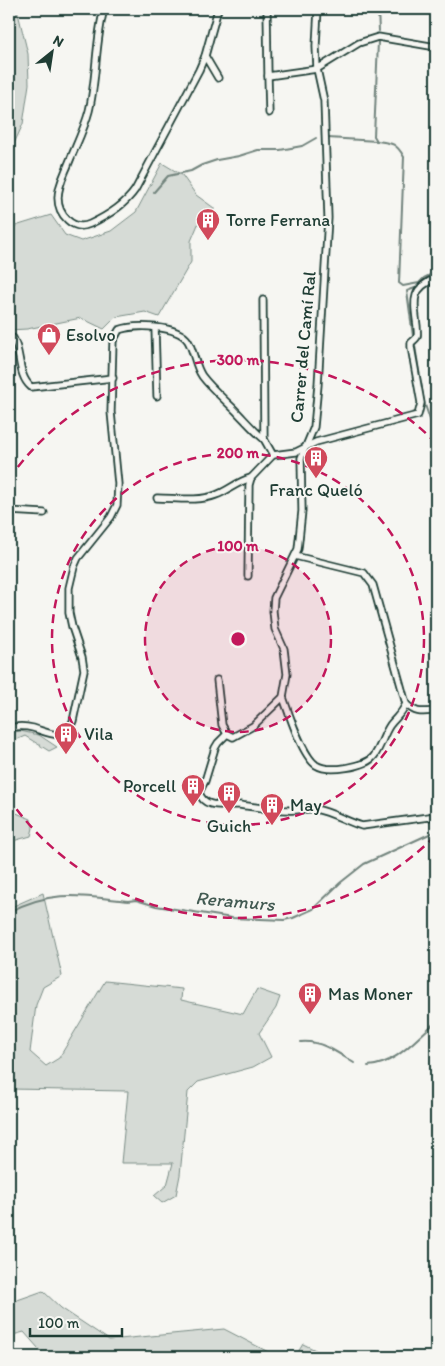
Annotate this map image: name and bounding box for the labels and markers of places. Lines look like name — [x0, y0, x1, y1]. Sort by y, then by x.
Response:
building icon: Torre Ferrana — [195, 207, 221, 241]
place label: Torre Ferrana — [226, 209, 330, 231]
shop icon: Esolvo — [36, 322, 62, 356]
place label: Esolvo — [66, 324, 116, 346]
building icon: Franc Queló — [303, 445, 329, 479]
place label: Franc Queló — [269, 479, 363, 501]
centre of rings — [229, 630, 247, 648]
building icon: Vila — [53, 721, 79, 755]
place label: Vila — [84, 723, 113, 745]
building icon: Porcell — [180, 773, 206, 807]
place label: Porcell — [123, 775, 176, 797]
building icon: Guich — [216, 780, 242, 814]
building icon: May — [259, 792, 285, 826]
place label: May — [290, 794, 322, 816]
place label: Guich — [207, 815, 251, 837]
building icon: Mas Moner — [297, 981, 323, 1015]
place label: Mas Moner — [328, 983, 414, 1005]

